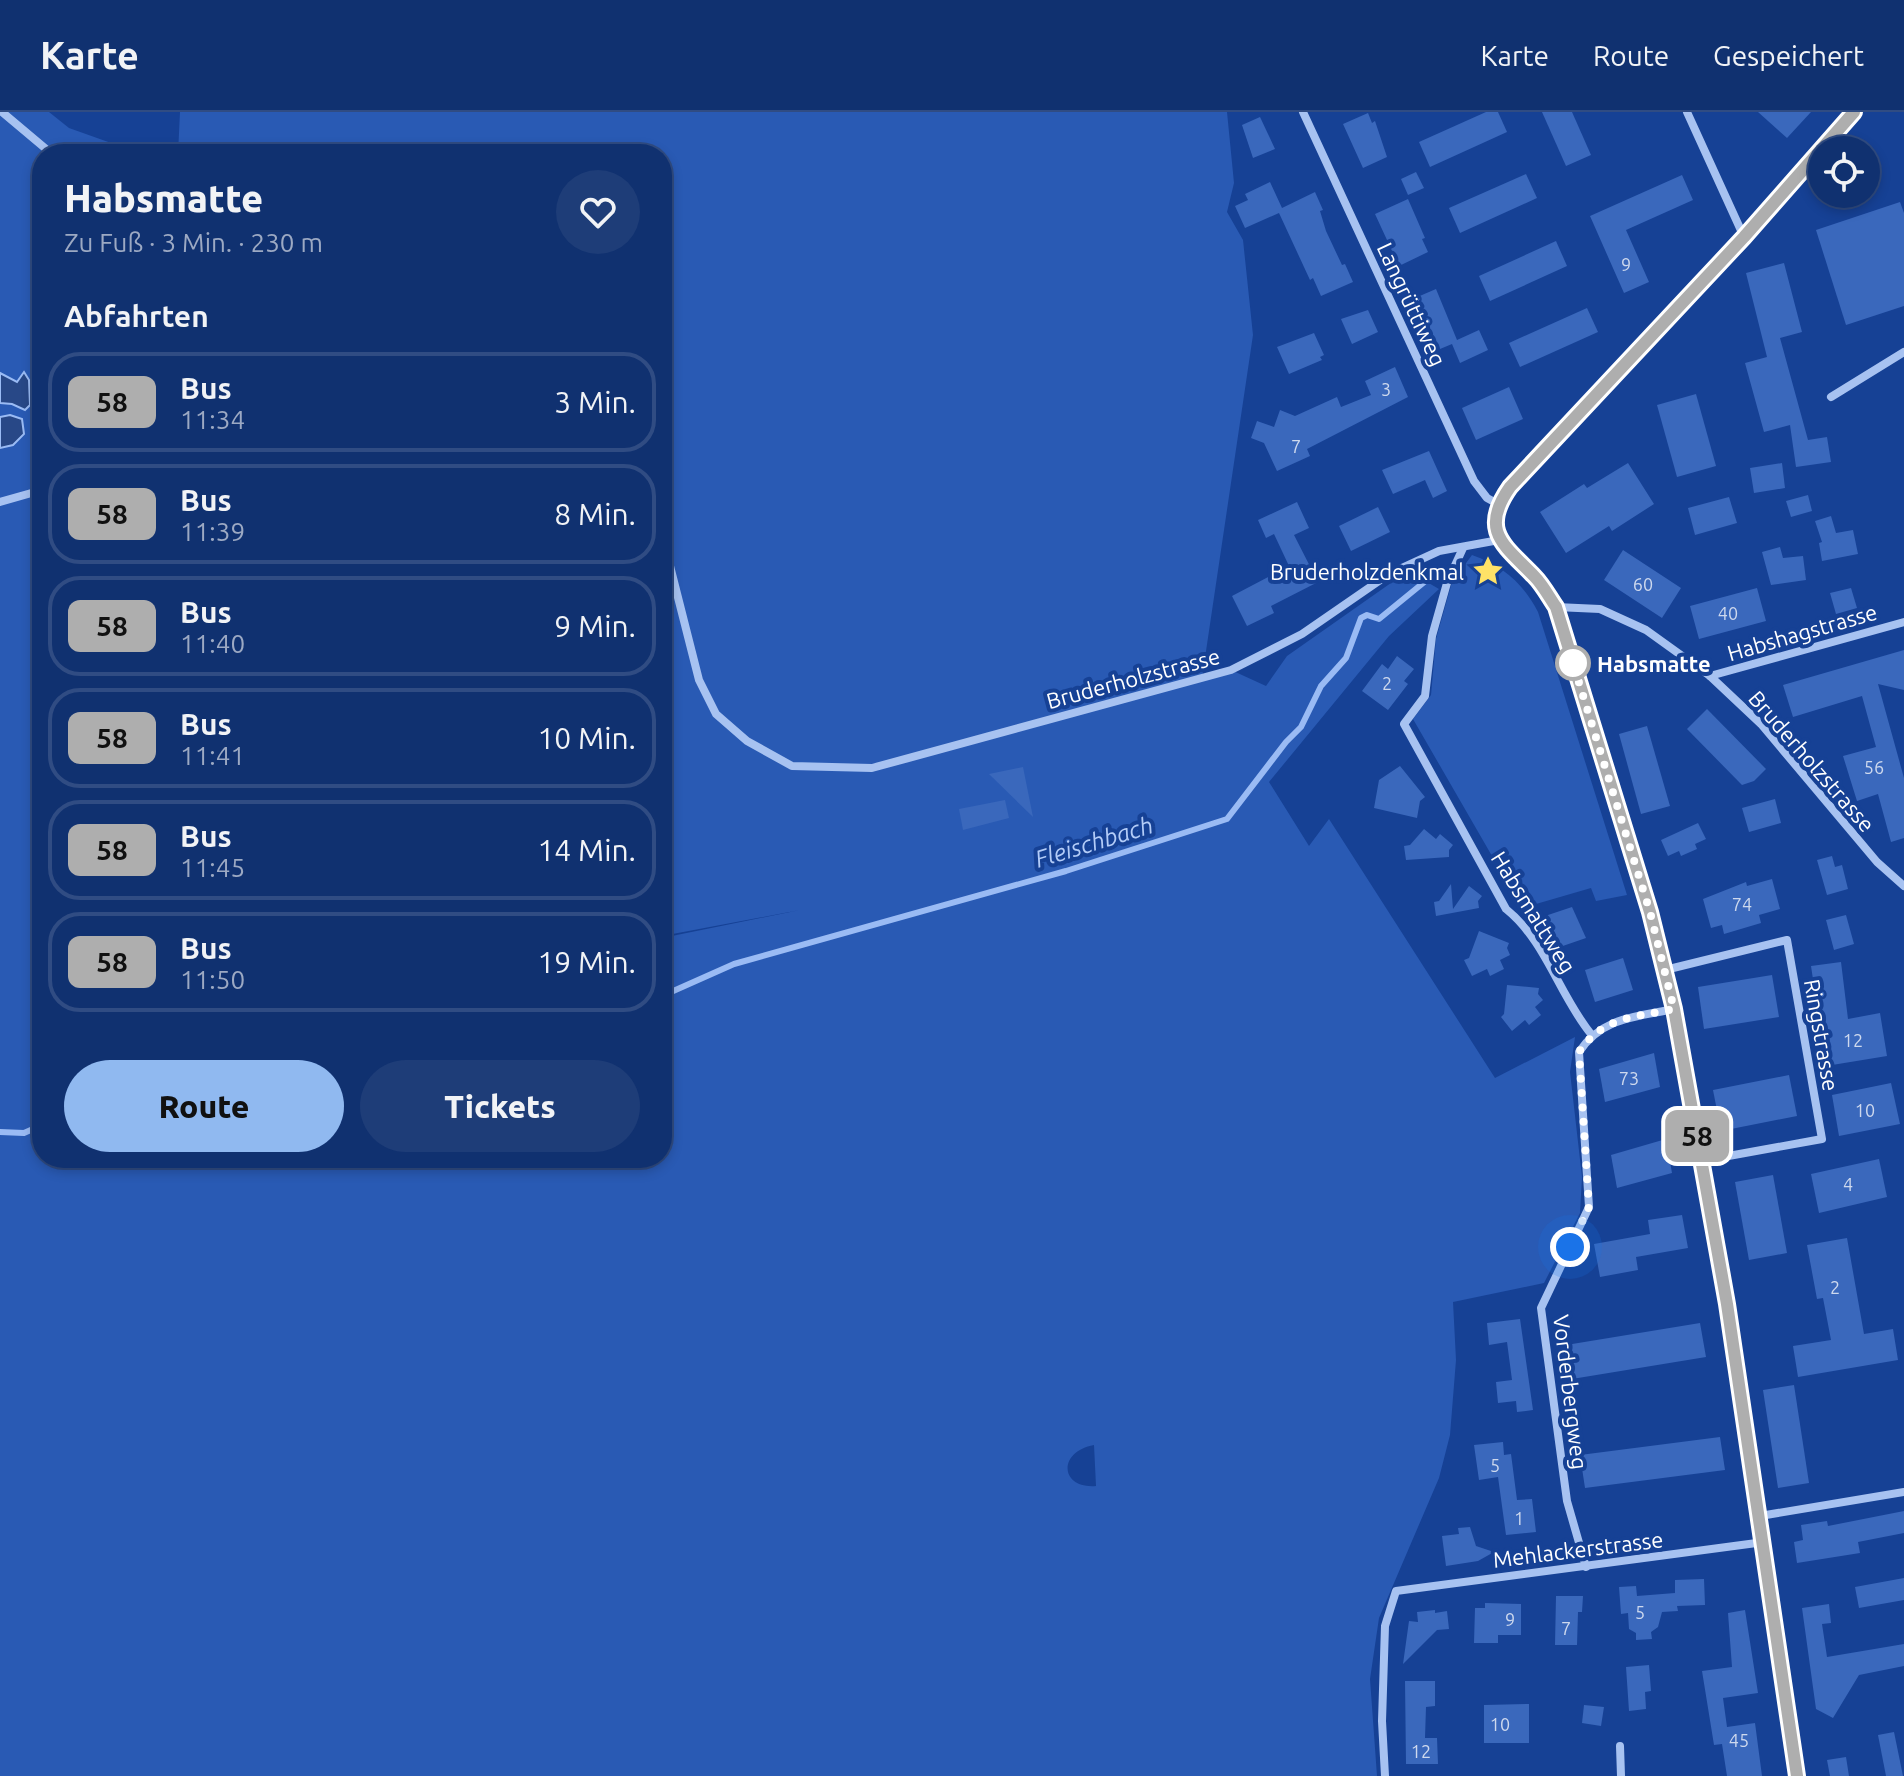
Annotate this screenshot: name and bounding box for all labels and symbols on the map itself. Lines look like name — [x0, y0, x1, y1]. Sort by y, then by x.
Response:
street label: Langrüttiweg — [1373, 238, 1451, 370]
house number: 9 — [1621, 254, 1631, 274]
house number: 3 — [1381, 379, 1391, 399]
house number: 7 — [1291, 436, 1301, 456]
place icon: Bruderholzdenkmal — [1471, 554, 1505, 588]
place label: Bruderholzdenkmal — [1270, 559, 1464, 584]
house number: 60 — [1633, 574, 1653, 594]
street label: Habshagstrasse — [1724, 599, 1880, 665]
house number: 40 — [1718, 603, 1738, 623]
street label: Bruderholzstrasse — [1043, 643, 1223, 713]
marker: Habsmatte — [1556, 646, 1590, 680]
place label: Habsmatte — [1597, 651, 1711, 676]
house number: 2 — [1382, 673, 1392, 693]
street label: Bruderholzstrasse — [1744, 685, 1880, 837]
house number: 56 — [1864, 757, 1884, 777]
water label: Fleischbach — [1032, 811, 1156, 873]
street label: Habsmattweg — [1487, 847, 1581, 977]
house number: 74 — [1732, 894, 1752, 914]
street label: Ringstrasse — [1800, 977, 1844, 1093]
house number: 12 — [1843, 1030, 1863, 1050]
house number: 73 — [1619, 1068, 1639, 1088]
house number: 10 — [1855, 1100, 1875, 1120]
line badge: 58 — [1661, 1110, 1733, 1162]
house number: 4 — [1843, 1174, 1853, 1194]
your location — [1550, 1227, 1590, 1267]
house number: 2 — [1830, 1277, 1840, 1297]
street label: Vorderbergweg — [1549, 1313, 1593, 1471]
house number: 5 — [1490, 1455, 1500, 1475]
house number: 1 — [1514, 1508, 1524, 1528]
street label: Mehlackerstrasse — [1491, 1526, 1665, 1572]
house number: 5 — [1635, 1602, 1645, 1622]
house number: 9 — [1505, 1609, 1515, 1629]
house number: 7 — [1561, 1618, 1571, 1638]
house number: 10 — [1490, 1714, 1510, 1734]
house number: 45 — [1729, 1730, 1749, 1750]
house number: 12 — [1411, 1741, 1431, 1761]

